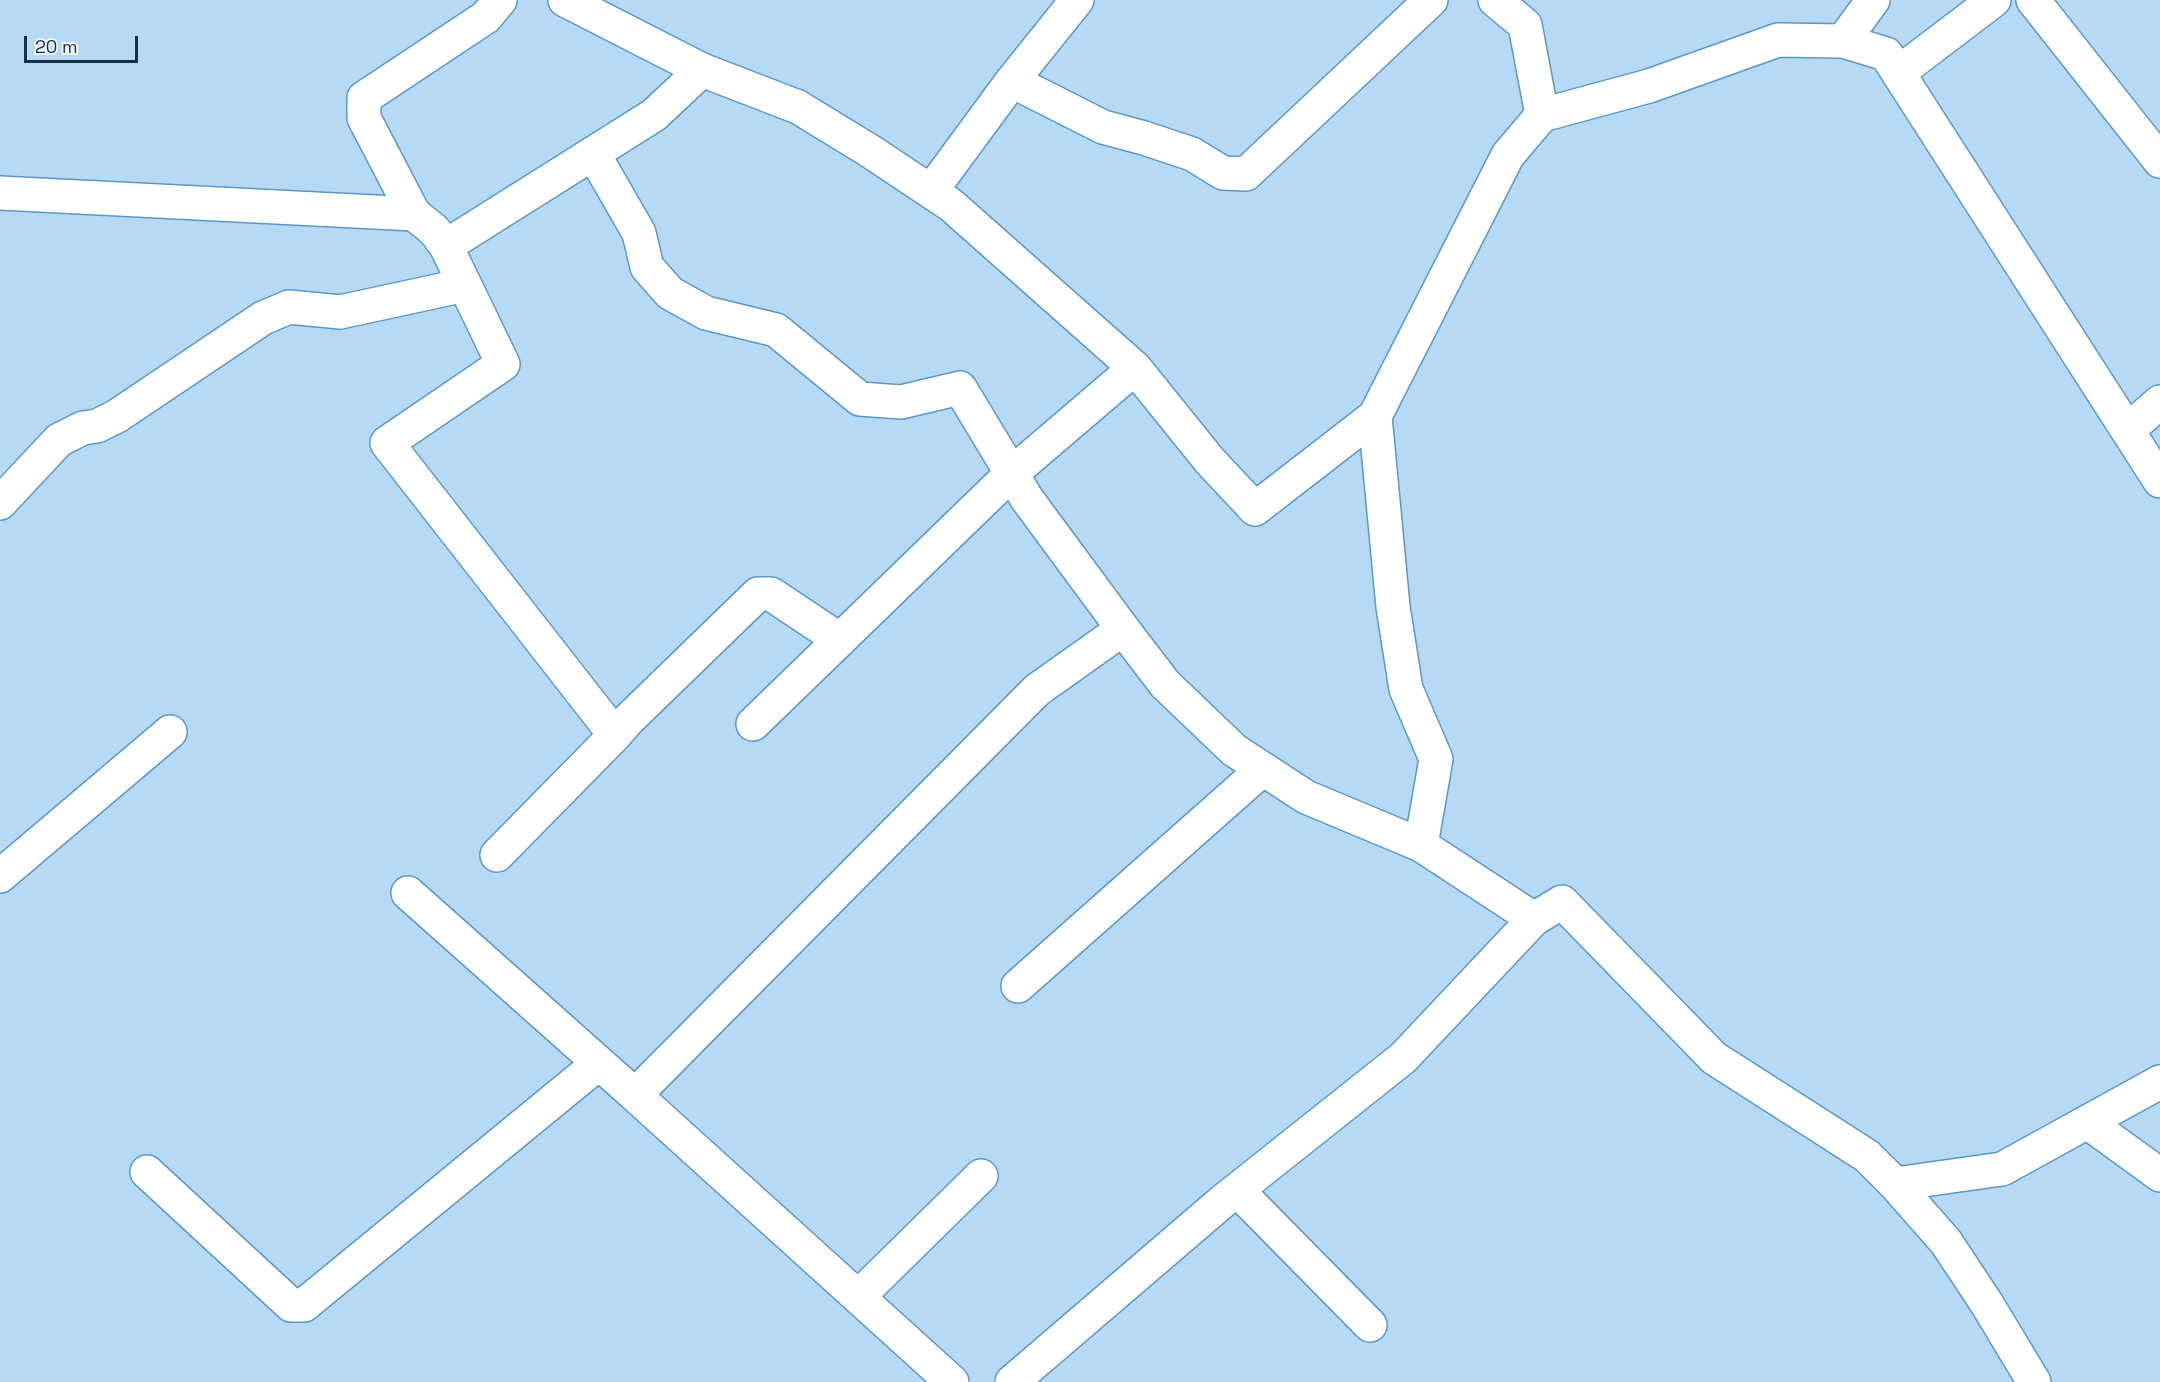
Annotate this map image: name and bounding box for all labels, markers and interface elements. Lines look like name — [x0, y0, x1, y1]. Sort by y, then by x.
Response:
scale bar — [27, 24, 141, 62]
text: 20 m — [35, 35, 78, 58]

